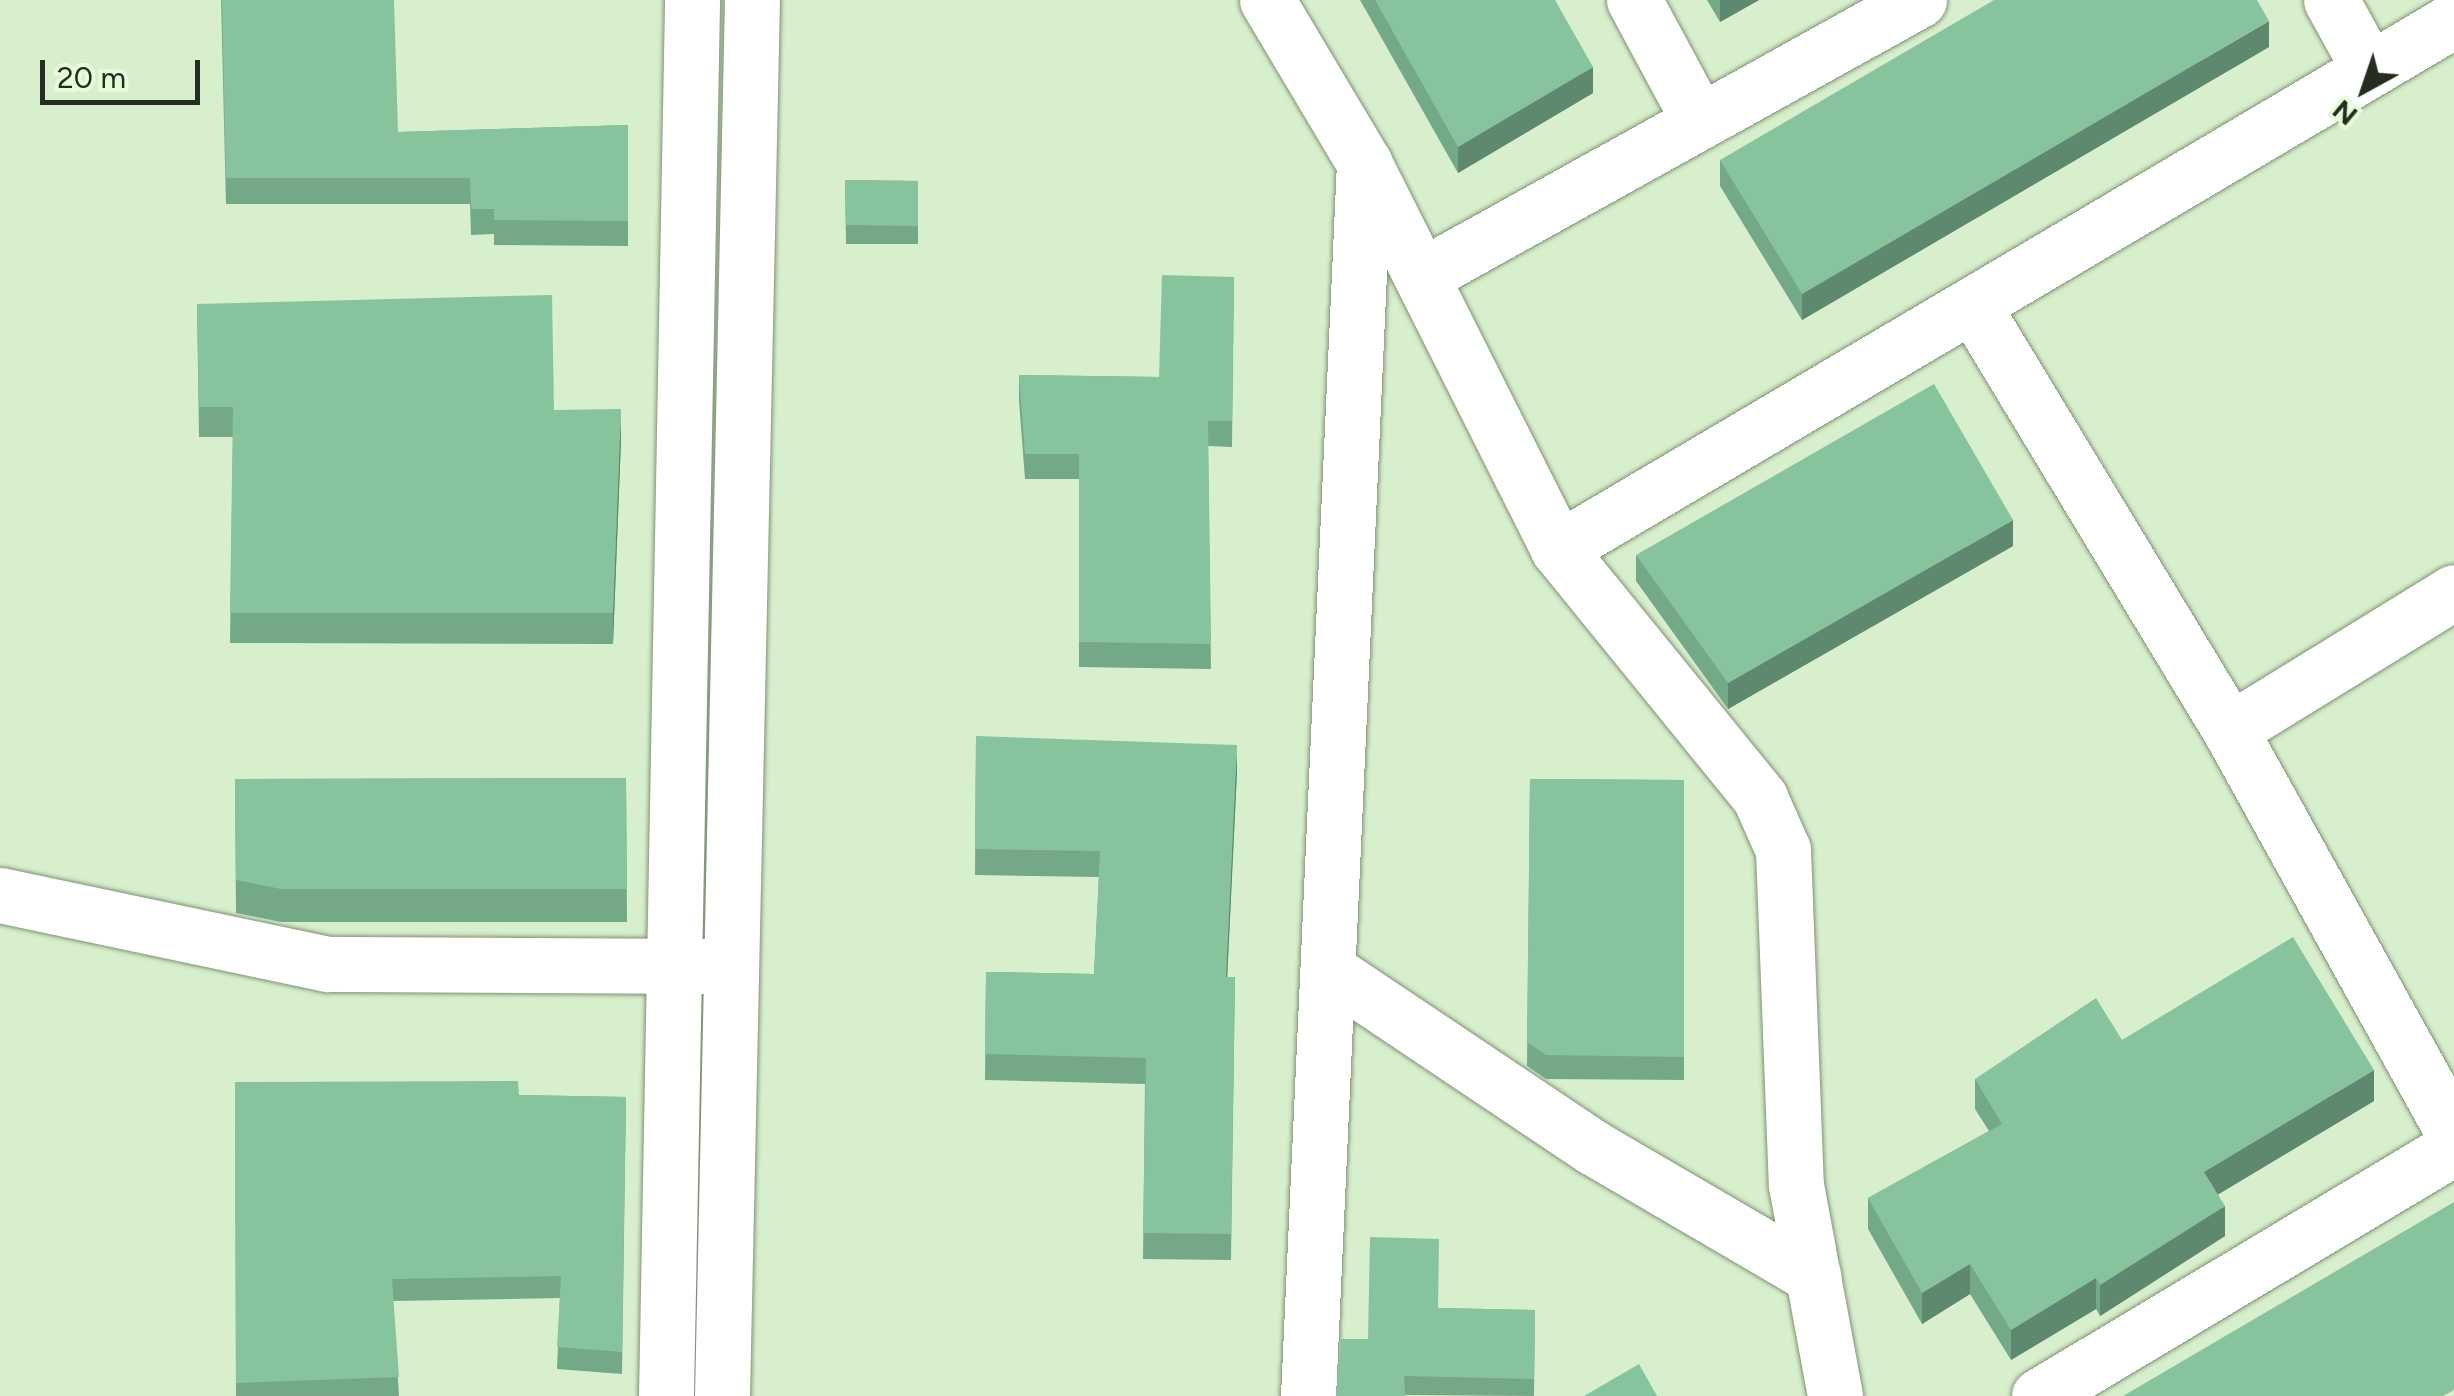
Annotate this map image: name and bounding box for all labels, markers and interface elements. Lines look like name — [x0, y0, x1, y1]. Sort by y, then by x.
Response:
scale bar — [45, 40, 205, 102]
north arrow — [2314, 40, 2414, 140]
text: 20 m — [57, 59, 126, 96]
text: N — [2325, 93, 2364, 133]

